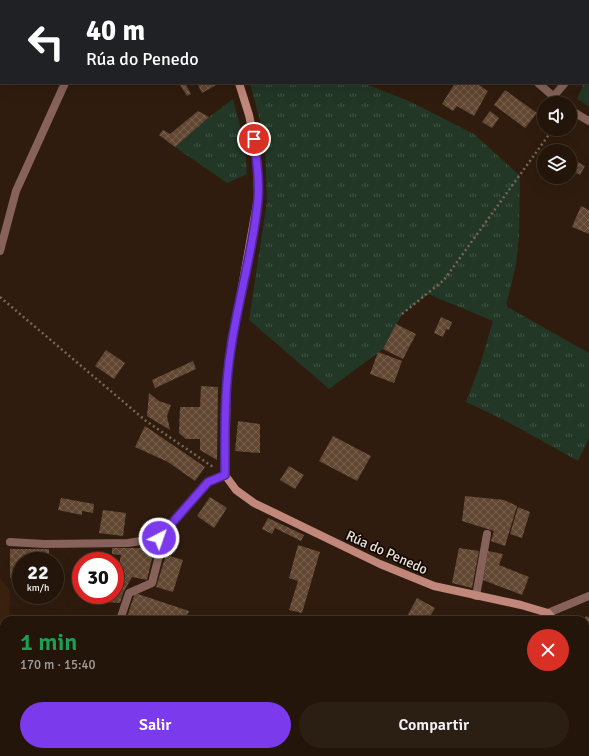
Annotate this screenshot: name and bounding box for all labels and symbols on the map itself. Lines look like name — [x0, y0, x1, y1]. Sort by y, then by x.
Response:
pin — [237, 122, 271, 156]
position arrow — [138, 517, 180, 559]
street label: Rúa do Penedo — [343, 527, 430, 578]
speed limit sign: 30 — [72, 552, 124, 604]

